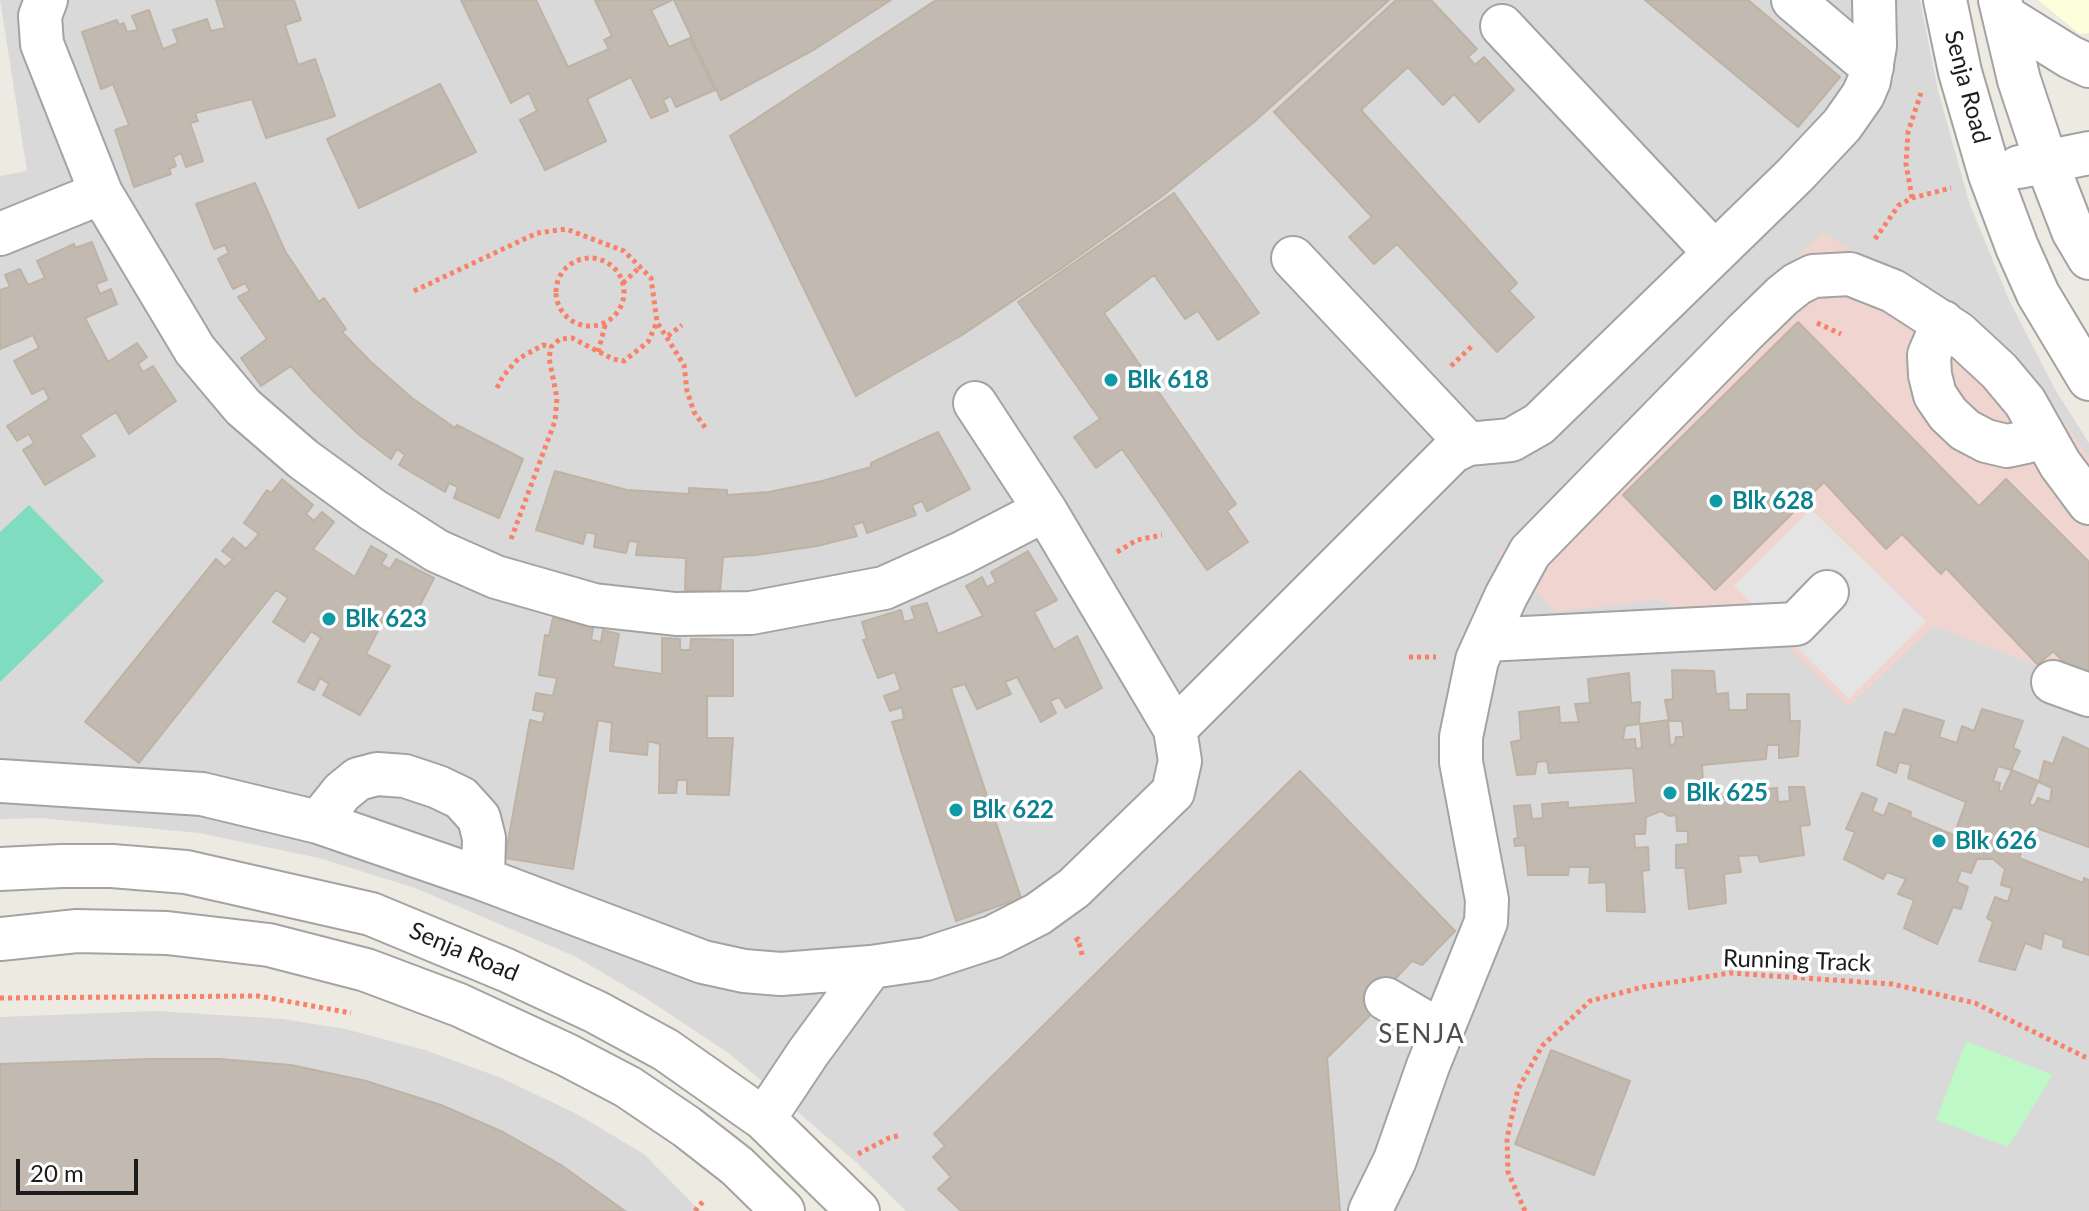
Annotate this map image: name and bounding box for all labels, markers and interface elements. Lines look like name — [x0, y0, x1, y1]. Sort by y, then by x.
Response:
street label: Senja Road — [1938, 27, 1996, 147]
place label: Blk 618 — [1127, 366, 1209, 394]
marker: Blk 618 — [1102, 371, 1120, 389]
place label: Blk 628 — [1732, 487, 1814, 515]
marker: Blk 628 — [1707, 492, 1725, 510]
place label: Blk 623 — [345, 605, 427, 633]
marker: Blk 623 — [320, 610, 338, 628]
place label: Blk 625 — [1686, 779, 1768, 807]
marker: Blk 625 — [1661, 784, 1679, 802]
place label: Blk 622 — [972, 796, 1054, 824]
marker: Blk 622 — [947, 801, 965, 819]
place label: Blk 626 — [1955, 827, 2037, 855]
marker: Blk 626 — [1930, 832, 1948, 850]
street label: Senja Road — [405, 916, 523, 988]
street label: Running Track — [1722, 944, 1872, 978]
district label: SENJA — [1378, 1019, 1466, 1051]
scale bar — [20, 1143, 142, 1193]
text: 20 m — [30, 1158, 84, 1187]

